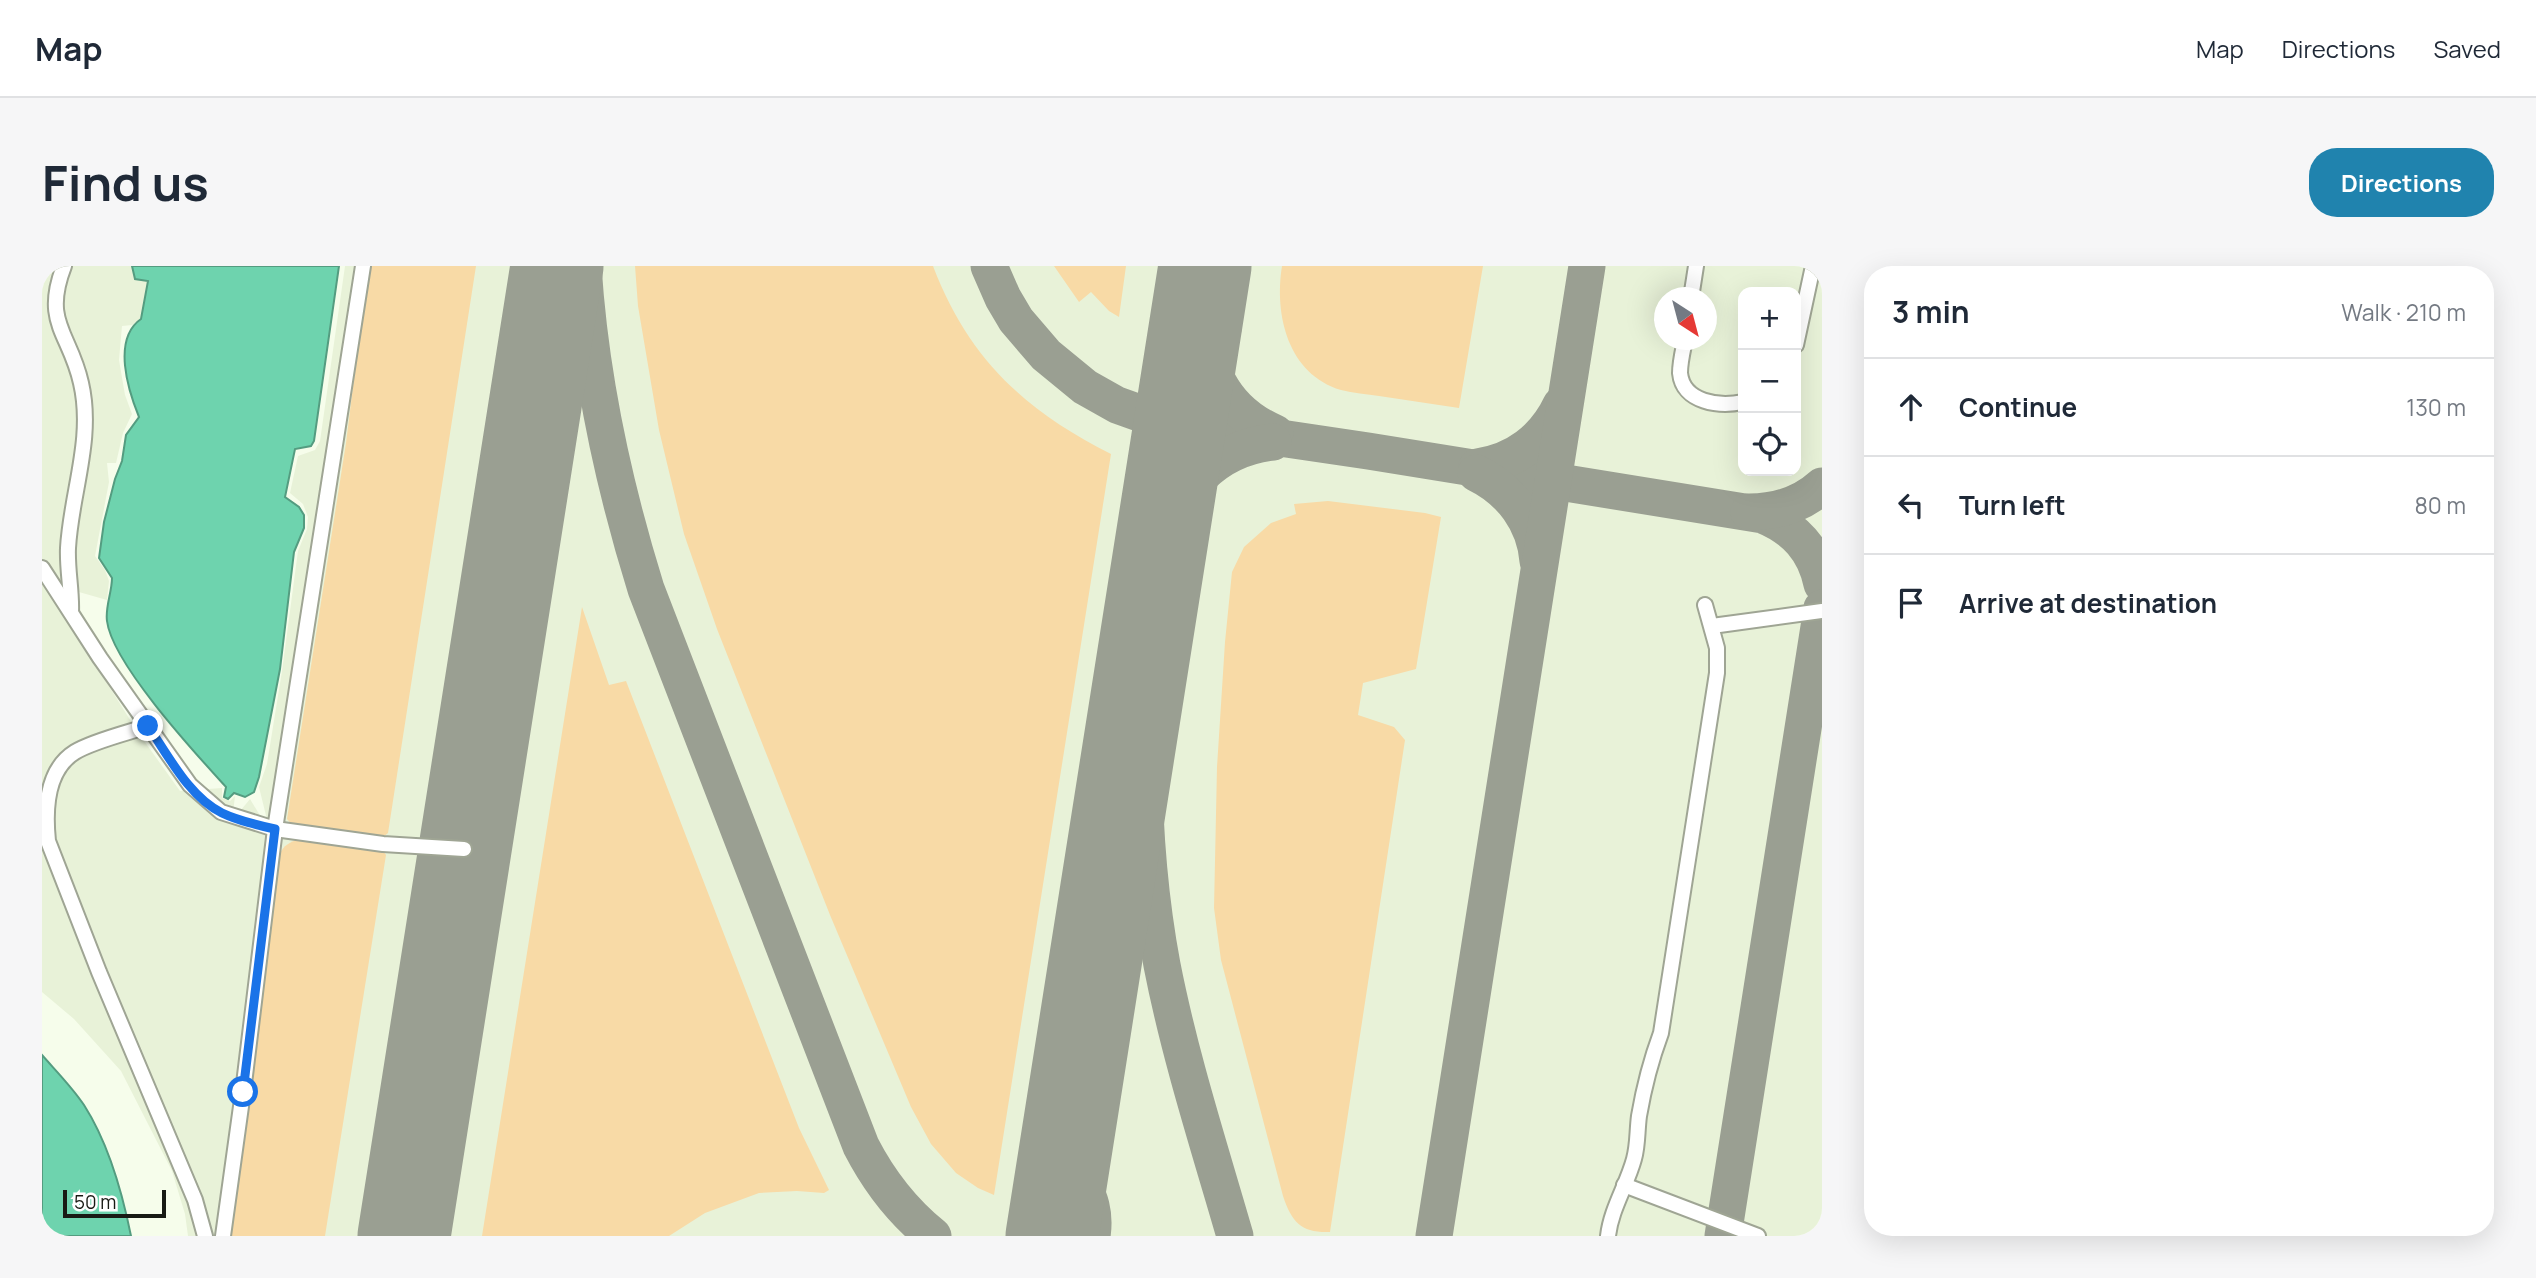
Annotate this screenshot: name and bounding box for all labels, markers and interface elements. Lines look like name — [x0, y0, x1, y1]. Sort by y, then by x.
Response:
text: Map — [35, 26, 103, 71]
text: Map — [2196, 32, 2244, 65]
text: Directions — [2282, 32, 2395, 65]
text: Saved — [2433, 32, 2501, 65]
button: Directions — [2309, 148, 2494, 217]
text: Find us — [42, 149, 209, 216]
north arrow — [1654, 287, 1717, 350]
map controls — [1738, 287, 1801, 476]
button: + — [1738, 287, 1801, 350]
text: 3 min — [1892, 291, 1970, 332]
text: Walk · 210 m — [2341, 296, 2466, 328]
button: − — [1738, 350, 1801, 413]
icon: ahead — [1892, 388, 1930, 426]
text: Continue — [1959, 389, 2077, 425]
text: 130 m — [2406, 391, 2466, 423]
button: locate — [1738, 413, 1801, 476]
icon: left — [1892, 486, 1930, 524]
text: Turn left — [1959, 487, 2066, 523]
text: 80 m — [2415, 489, 2466, 521]
icon: arrive — [1892, 584, 1930, 622]
text: Arrive at destination — [1959, 585, 2217, 621]
route end — [132, 710, 163, 741]
route start — [227, 1076, 258, 1107]
scale bar — [63, 1187, 166, 1219]
text: 50 m — [74, 1189, 116, 1215]

